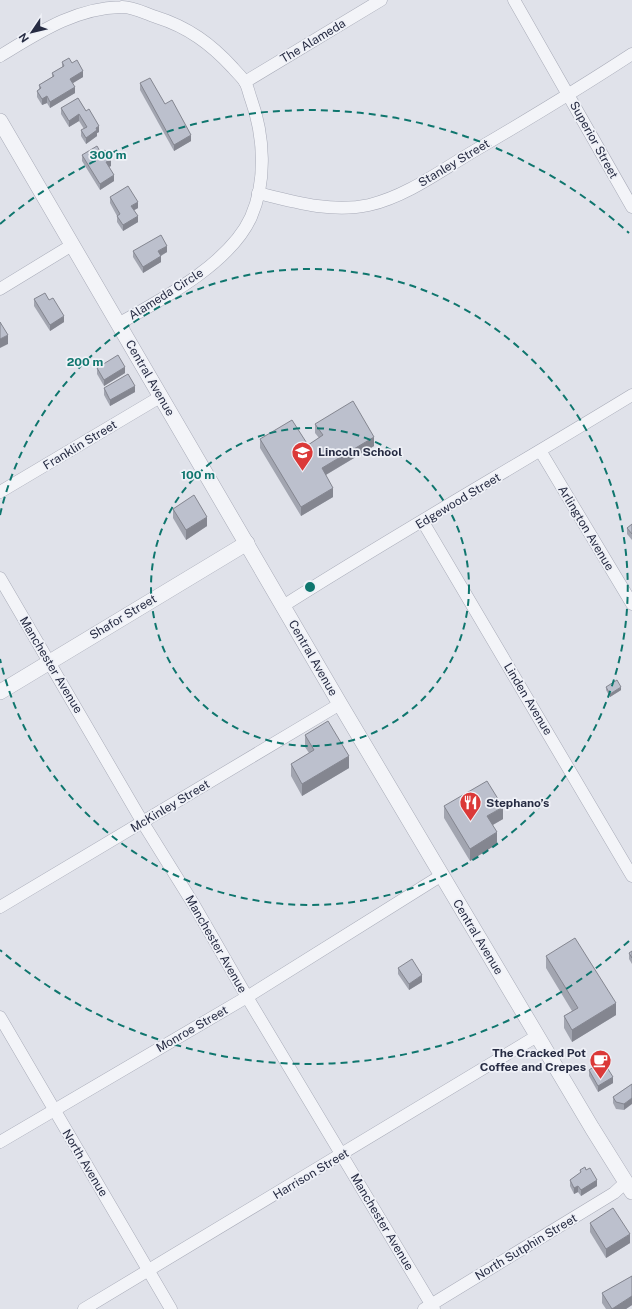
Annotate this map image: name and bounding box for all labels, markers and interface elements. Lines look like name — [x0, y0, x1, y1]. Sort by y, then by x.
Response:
north arrow — [12, 12, 52, 52]
street label: The Alameda — [278, 16, 348, 66]
text: N — [16, 31, 31, 45]
street label: Superior Street — [567, 99, 621, 181]
street label: Stanley Street — [416, 136, 492, 190]
text: 300 m — [90, 148, 127, 162]
street label: Alameda Circle — [126, 265, 206, 322]
street label: Central Avenue — [123, 338, 177, 419]
text: 200 m — [67, 355, 103, 369]
street label: Franklin Street — [41, 417, 120, 472]
school or university icon: Lincoln School — [289, 439, 315, 472]
place label: Lincoln School — [318, 445, 402, 459]
text: 100 m — [181, 468, 215, 482]
street label: Edgewood Street — [413, 470, 503, 532]
street label: Arlington Avenue — [555, 483, 617, 573]
centre of rings — [303, 580, 317, 594]
street label: Shafor Street — [87, 591, 159, 642]
street label: Manchester Avenue — [17, 614, 86, 716]
street label: Central Avenue — [286, 618, 340, 699]
street label: Linden Avenue — [501, 660, 555, 738]
street label: McKinley Street — [128, 777, 212, 835]
restaurant icon: Stephano’s — [458, 790, 484, 823]
place label: Stephano’s — [486, 796, 549, 810]
street label: Manchester Avenue — [182, 893, 250, 995]
street label: Central Avenue — [450, 897, 506, 977]
street label: Monroe Street — [154, 1003, 231, 1055]
place label: The Cracked Pot Coffee and Crepes — [480, 1046, 586, 1074]
cafe icon: The Cracked Pot Coffee and Crepes — [588, 1047, 614, 1080]
street label: North Avenue — [59, 1127, 111, 1199]
street label: Harrison Street — [271, 1146, 352, 1202]
street label: Manchester Avenue — [348, 1171, 417, 1273]
street label: North Sutphin Street — [472, 1211, 580, 1283]

